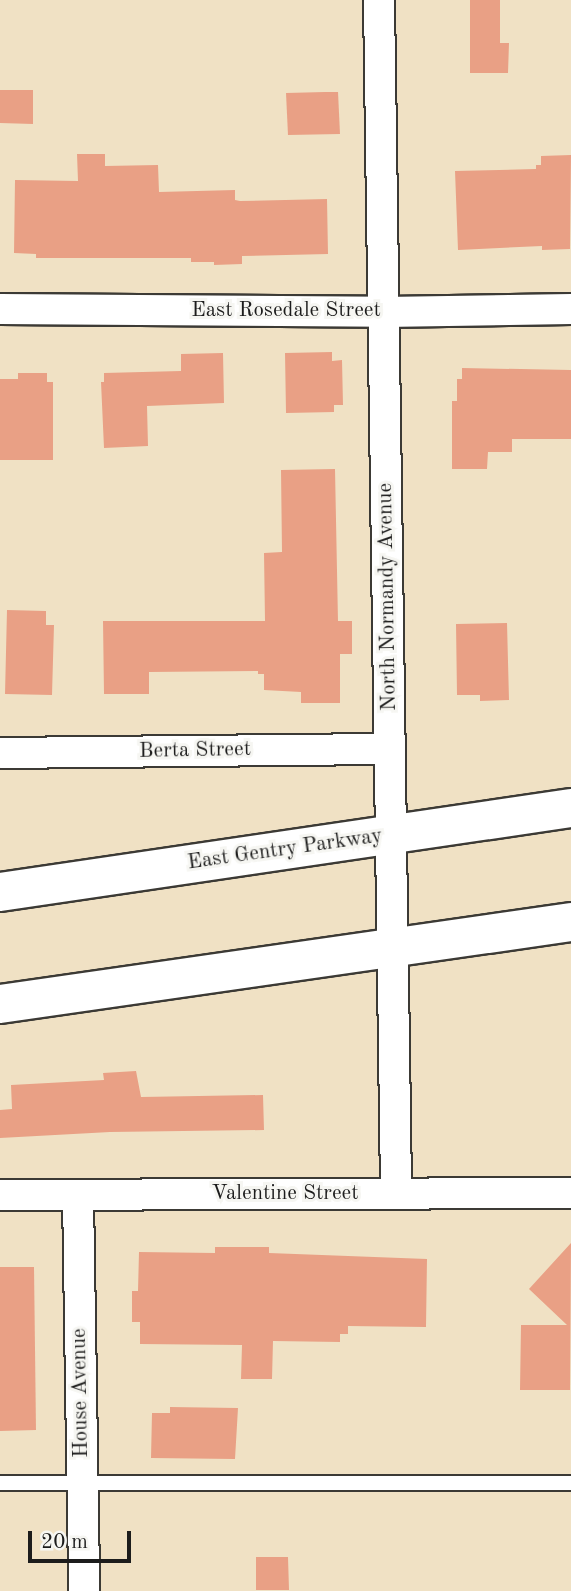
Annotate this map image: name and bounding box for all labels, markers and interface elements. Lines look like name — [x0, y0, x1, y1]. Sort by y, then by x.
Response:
street label: East Rosedale Street — [191, 298, 381, 324]
street label: North Normandy Avenue — [373, 483, 403, 711]
street label: Berta Street — [139, 737, 251, 765]
street label: East Gentry Parkway — [186, 824, 384, 876]
street label: Valentine Street — [211, 1181, 359, 1207]
street label: House Avenue — [67, 1328, 95, 1458]
scale bar — [32, 1518, 135, 1562]
text: 20 m — [41, 1532, 88, 1553]

